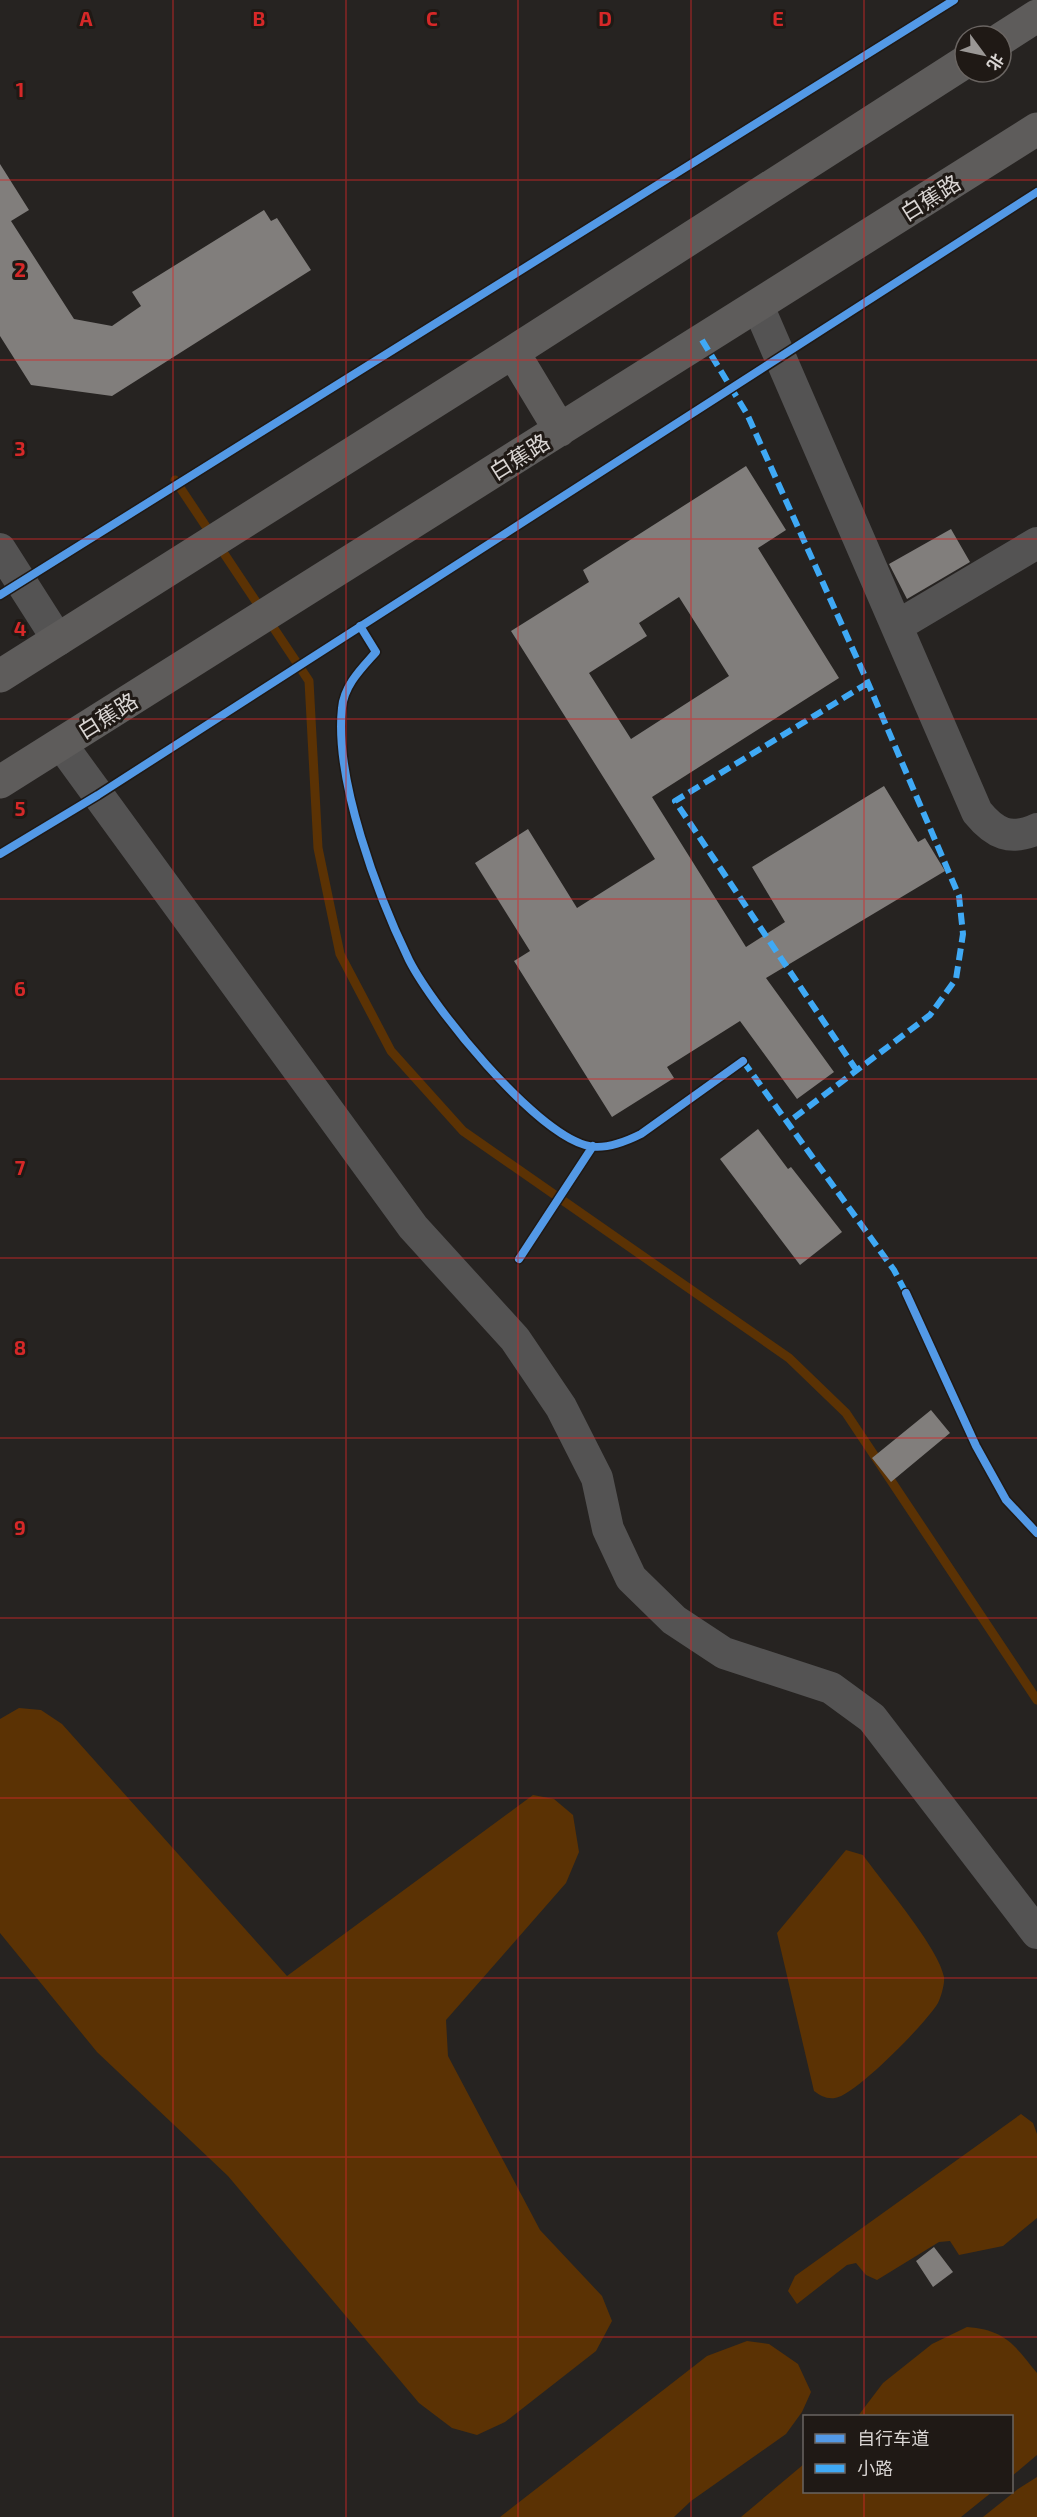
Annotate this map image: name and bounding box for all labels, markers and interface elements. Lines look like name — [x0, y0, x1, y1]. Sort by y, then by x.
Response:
text: A — [79, 6, 93, 30]
text: B — [253, 6, 265, 30]
text: C — [426, 6, 438, 30]
text: D — [598, 6, 612, 30]
text: E — [772, 6, 784, 30]
north arrow — [953, 24, 1013, 84]
text: 北 — [984, 51, 1008, 74]
text: 1 — [16, 77, 24, 101]
street label: 白蕉路 — [895, 168, 965, 226]
text: 2 — [14, 257, 26, 281]
street label: 白蕉路 — [484, 427, 554, 485]
text: 3 — [14, 436, 26, 460]
text: 4 — [14, 616, 27, 640]
street label: 白蕉路 — [72, 686, 142, 744]
text: 5 — [14, 796, 26, 820]
text: 6 — [14, 976, 26, 1000]
text: 7 — [15, 1155, 26, 1179]
text: 8 — [14, 1335, 26, 1359]
text: 9 — [14, 1515, 26, 1539]
legend — [803, 2415, 1013, 2493]
text: 自行车道 — [857, 2427, 929, 2449]
text: 小路 — [857, 2457, 893, 2479]

